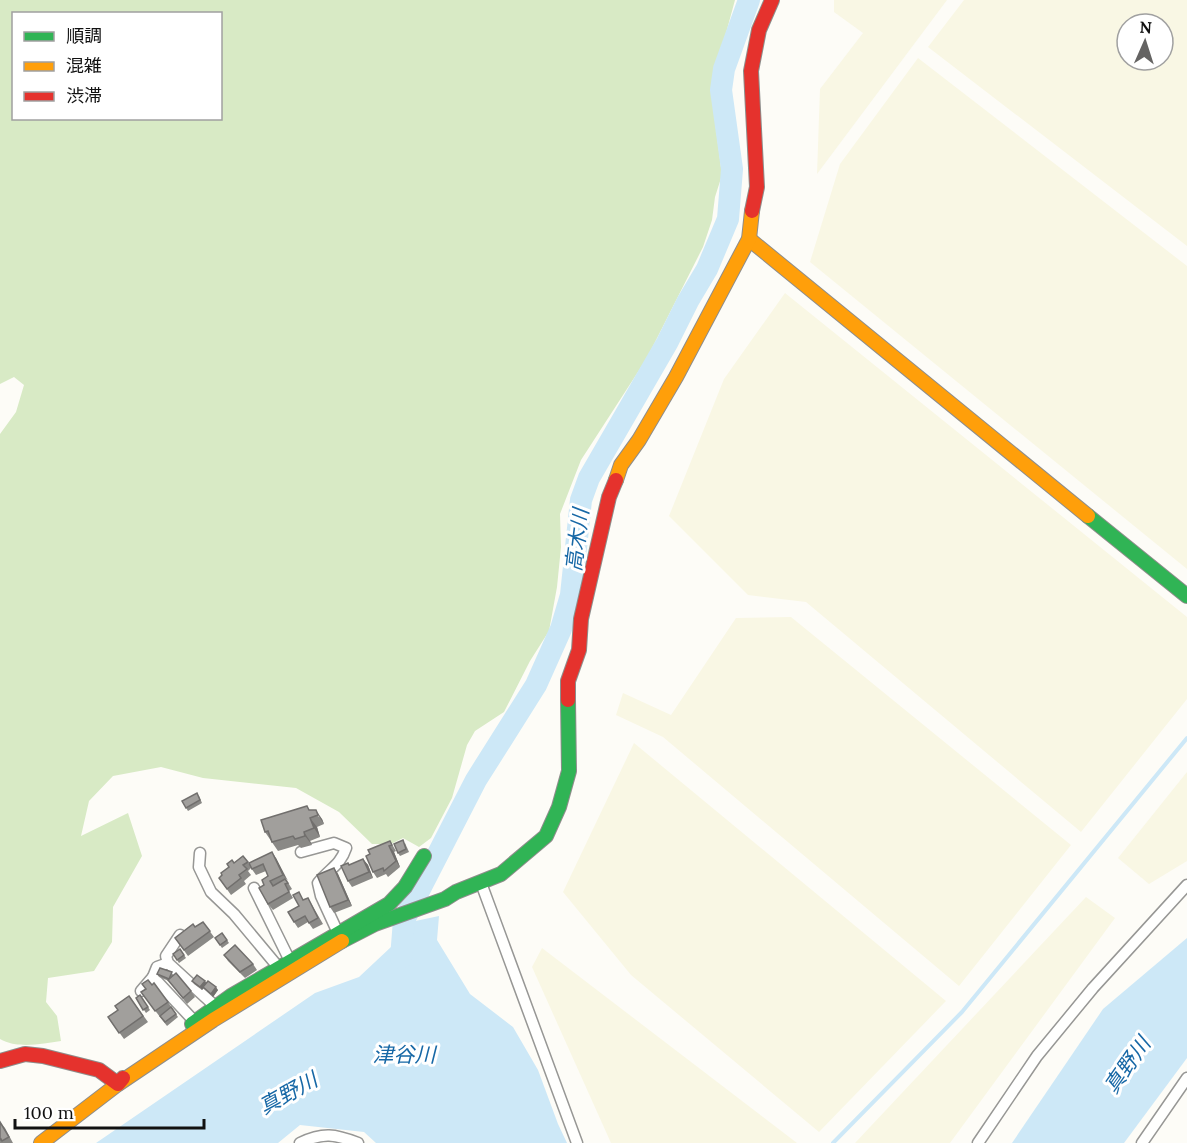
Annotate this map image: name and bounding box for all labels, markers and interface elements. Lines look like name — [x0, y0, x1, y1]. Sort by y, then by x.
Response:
legend — [12, 12, 222, 120]
north arrow — [1115, 12, 1175, 72]
text: N — [1139, 17, 1152, 37]
text: 順調 — [66, 24, 102, 47]
text: 混雑 — [66, 54, 102, 77]
text: 渋滞 — [66, 84, 102, 107]
water label: 高木川 — [560, 505, 594, 573]
water label: 真野川 — [1098, 1030, 1157, 1099]
water label: 津谷川 — [373, 1041, 437, 1068]
water label: 真野川 — [254, 1065, 324, 1120]
scale bar — [15, 1092, 204, 1130]
text: 100 m — [24, 1101, 74, 1124]

